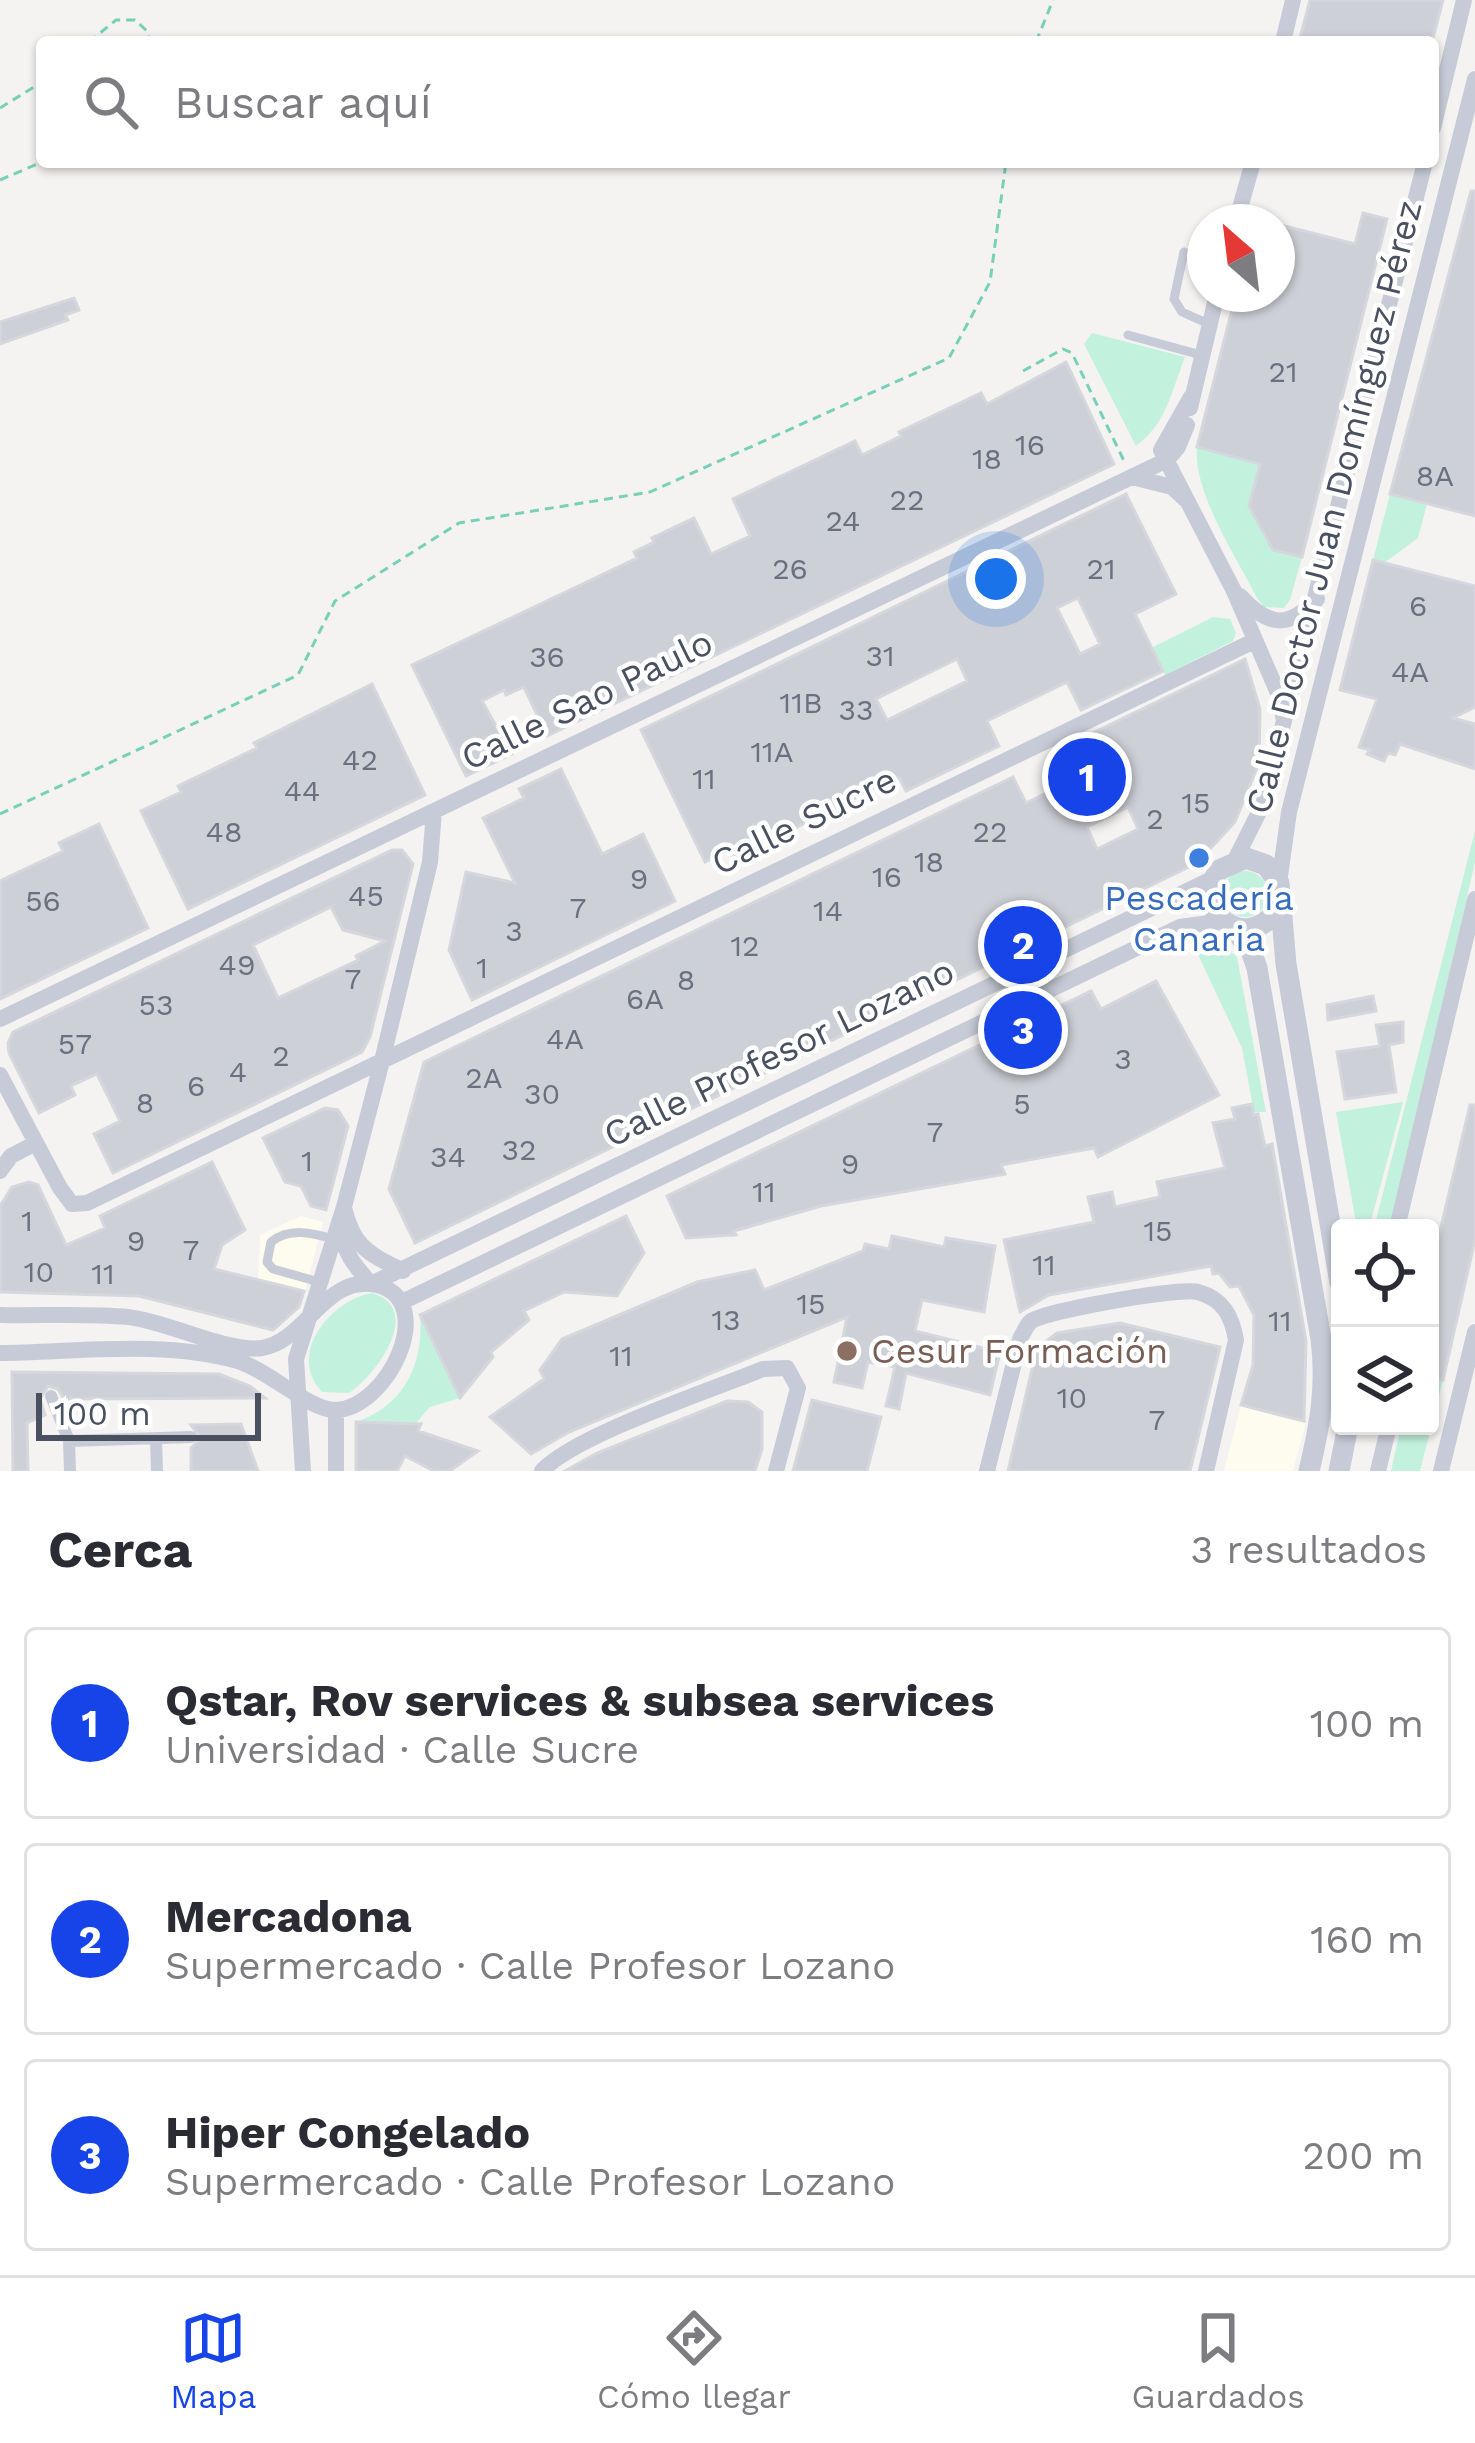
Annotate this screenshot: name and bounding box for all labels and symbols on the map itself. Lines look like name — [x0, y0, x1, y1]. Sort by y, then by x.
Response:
street label: Calle Doctor Juan Domínguez Pérez — [1237, 196, 1431, 818]
north arrow — [1187, 204, 1295, 312]
house number: 21 — [1268, 354, 1298, 389]
house number: 16 — [1015, 427, 1045, 462]
house number: 18 — [972, 441, 1002, 476]
house number: 8A — [1416, 458, 1454, 493]
house number: 22 — [890, 482, 924, 517]
house number: 24 — [826, 503, 860, 538]
your location — [966, 549, 1026, 609]
house number: 26 — [772, 551, 808, 586]
house number: 21 — [1086, 551, 1116, 586]
house number: 6 — [1409, 588, 1427, 623]
street label: Calle Sao Paulo — [455, 621, 719, 779]
house number: 31 — [865, 638, 895, 673]
house number: 36 — [529, 639, 565, 674]
house number: 4A — [1391, 654, 1429, 689]
house number: 11B — [780, 685, 823, 720]
house number: 33 — [839, 692, 873, 727]
pin: 1 — [1048, 732, 1126, 822]
house number: 11A — [750, 734, 794, 769]
house number: 42 — [342, 742, 378, 777]
street label: Calle Sucre — [705, 758, 903, 884]
house number: 11 — [692, 761, 716, 796]
house number: 44 — [284, 773, 320, 808]
house number: 15 — [1181, 785, 1211, 820]
house number: 2 — [1146, 801, 1164, 836]
house number: 48 — [206, 814, 242, 849]
house number: 22 — [973, 814, 1007, 849]
house number: 18 — [914, 844, 944, 879]
marker: Pescadería Canaria — [1186, 845, 1212, 871]
house number: 16 — [872, 859, 902, 894]
house number: 9 — [630, 861, 648, 896]
place label: Pescadería Canaria — [1104, 877, 1294, 960]
house number: 45 — [348, 878, 384, 913]
house number: 56 — [25, 883, 61, 918]
house number: 7 — [570, 890, 586, 925]
house number: 14 — [813, 893, 843, 928]
pin: 2 — [984, 900, 1062, 990]
house number: 3 — [505, 913, 523, 948]
house number: 12 — [730, 928, 760, 963]
house number: 49 — [219, 947, 255, 982]
house number: 1 — [476, 950, 488, 985]
street label: Calle Profesor Lozano — [597, 950, 961, 1156]
house number: 7 — [345, 961, 361, 996]
house number: 8 — [677, 962, 695, 997]
house number: 6A — [626, 981, 664, 1016]
pin: 3 — [984, 985, 1062, 1075]
house number: 53 — [139, 987, 173, 1022]
house number: 4A — [546, 1021, 584, 1056]
house number: 57 — [58, 1026, 92, 1061]
house number: 2 — [272, 1038, 290, 1073]
house number: 3 — [1114, 1041, 1132, 1076]
house number: 4 — [229, 1054, 247, 1089]
house number: 2A — [465, 1060, 503, 1095]
house number: 6 — [187, 1068, 205, 1103]
house number: 30 — [524, 1076, 560, 1111]
house number: 8 — [136, 1085, 154, 1120]
house number: 5 — [1013, 1086, 1031, 1121]
house number: 7 — [927, 1114, 943, 1149]
house number: 32 — [502, 1132, 536, 1167]
house number: 34 — [430, 1139, 466, 1174]
house number: 1 — [301, 1143, 313, 1178]
house number: 9 — [841, 1146, 859, 1181]
house number: 11 — [752, 1174, 776, 1209]
house number: 1 — [21, 1203, 33, 1238]
house number: 15 — [1143, 1213, 1173, 1248]
house number: 9 — [127, 1223, 145, 1258]
house number: 7 — [183, 1232, 199, 1267]
house number: 11 — [1032, 1247, 1056, 1282]
house number: 10 — [24, 1254, 54, 1289]
house number: 11 — [91, 1256, 115, 1291]
house number: 15 — [796, 1286, 826, 1321]
house number: 13 — [711, 1302, 741, 1337]
house number: 11 — [1268, 1303, 1292, 1338]
place label: Cesur Formación — [871, 1330, 1168, 1372]
house number: 11 — [609, 1338, 633, 1373]
marker: Cesur Formación — [834, 1338, 860, 1364]
house number: 10 — [1057, 1380, 1087, 1415]
scale bar — [36, 1387, 261, 1440]
house number: 7 — [1149, 1402, 1165, 1437]

